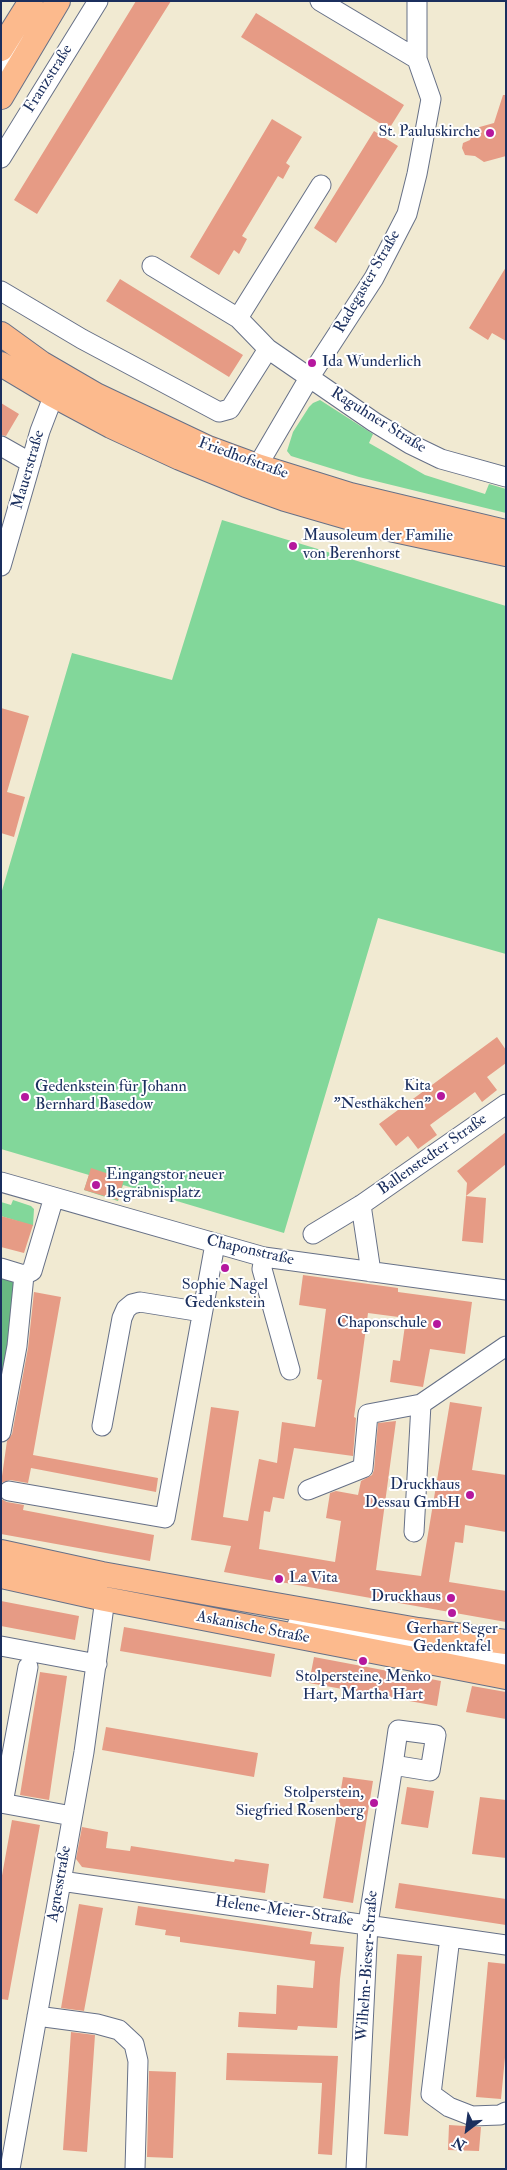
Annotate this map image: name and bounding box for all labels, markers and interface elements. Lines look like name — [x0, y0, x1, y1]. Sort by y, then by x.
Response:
street label: Franzstraße — [21, 41, 77, 117]
place label: St. Pauluskirche — [378, 123, 480, 143]
marker: St. Pauluskirche — [484, 127, 496, 139]
street label: Radegaster Straße — [331, 227, 405, 337]
place label: Ida Wunderlich — [322, 353, 421, 373]
marker: Ida Wunderlich — [306, 357, 318, 369]
street label: Raguhner Straße — [327, 384, 429, 458]
street label: Mauerstraße — [9, 428, 49, 512]
street label: Friedhofstraße — [195, 434, 291, 484]
place label: Mausoleum der Familie von Berenhorst — [303, 527, 453, 565]
marker: Mausoleum der Familie von Berenhorst — [287, 540, 299, 552]
place label: Kita "Nesthäkchen" — [333, 1077, 431, 1115]
place label: Gedenkstein für Johann Bernhard Basedow — [35, 1078, 187, 1116]
marker: Kita "Nesthäkchen" — [435, 1090, 447, 1102]
marker: Gedenkstein für Johann Bernhard Basedow — [19, 1091, 31, 1103]
street label: Ballenstedter Straße — [375, 1110, 491, 1200]
place label: Eingangstor neuer Begräbnisplatz — [106, 1166, 224, 1204]
marker: Eingangstor neuer Begräbnisplatz — [90, 1179, 102, 1191]
street label: Chaponstraße — [204, 1232, 296, 1270]
marker: Sophie Nagel Gedenkstein — [219, 1262, 231, 1274]
place label: Sophie Nagel Gedenkstein — [182, 1276, 268, 1314]
place label: Chaponschule — [337, 1314, 427, 1334]
marker: Chaponschule — [431, 1318, 443, 1330]
place label: Druckhaus Dessau GmbH — [365, 1476, 460, 1514]
marker: Druckhaus Dessau GmbH — [464, 1489, 476, 1501]
place label: La Vita — [289, 1569, 338, 1589]
marker: La Vita — [273, 1573, 285, 1585]
place label: Druckhaus — [371, 1588, 441, 1608]
marker: Druckhaus — [445, 1592, 457, 1604]
marker: Gerhart Seger Gedenktafel — [446, 1607, 458, 1619]
street label: Askanische Straße — [195, 1608, 311, 1648]
place label: Gerhart Seger Gedenktafel — [406, 1620, 498, 1658]
marker: Stolpersteine, Menko Hart, Martha Hart — [357, 1655, 369, 1667]
place label: Stolpersteine, Menko Hart, Martha Hart — [295, 1668, 431, 1706]
place label: Stolperstein, Siegfried Rosenberg — [235, 1784, 364, 1822]
marker: Stolperstein, Siegfried Rosenberg — [368, 1797, 380, 1809]
street label: Agnesstraße — [44, 1844, 76, 1924]
street label: Wilhelm-Bieser-Straße — [353, 1890, 383, 2042]
street label: Helene-Meier-Straße — [214, 1893, 354, 1931]
north arrow — [442, 2105, 492, 2155]
text: N — [450, 2133, 469, 2154]

